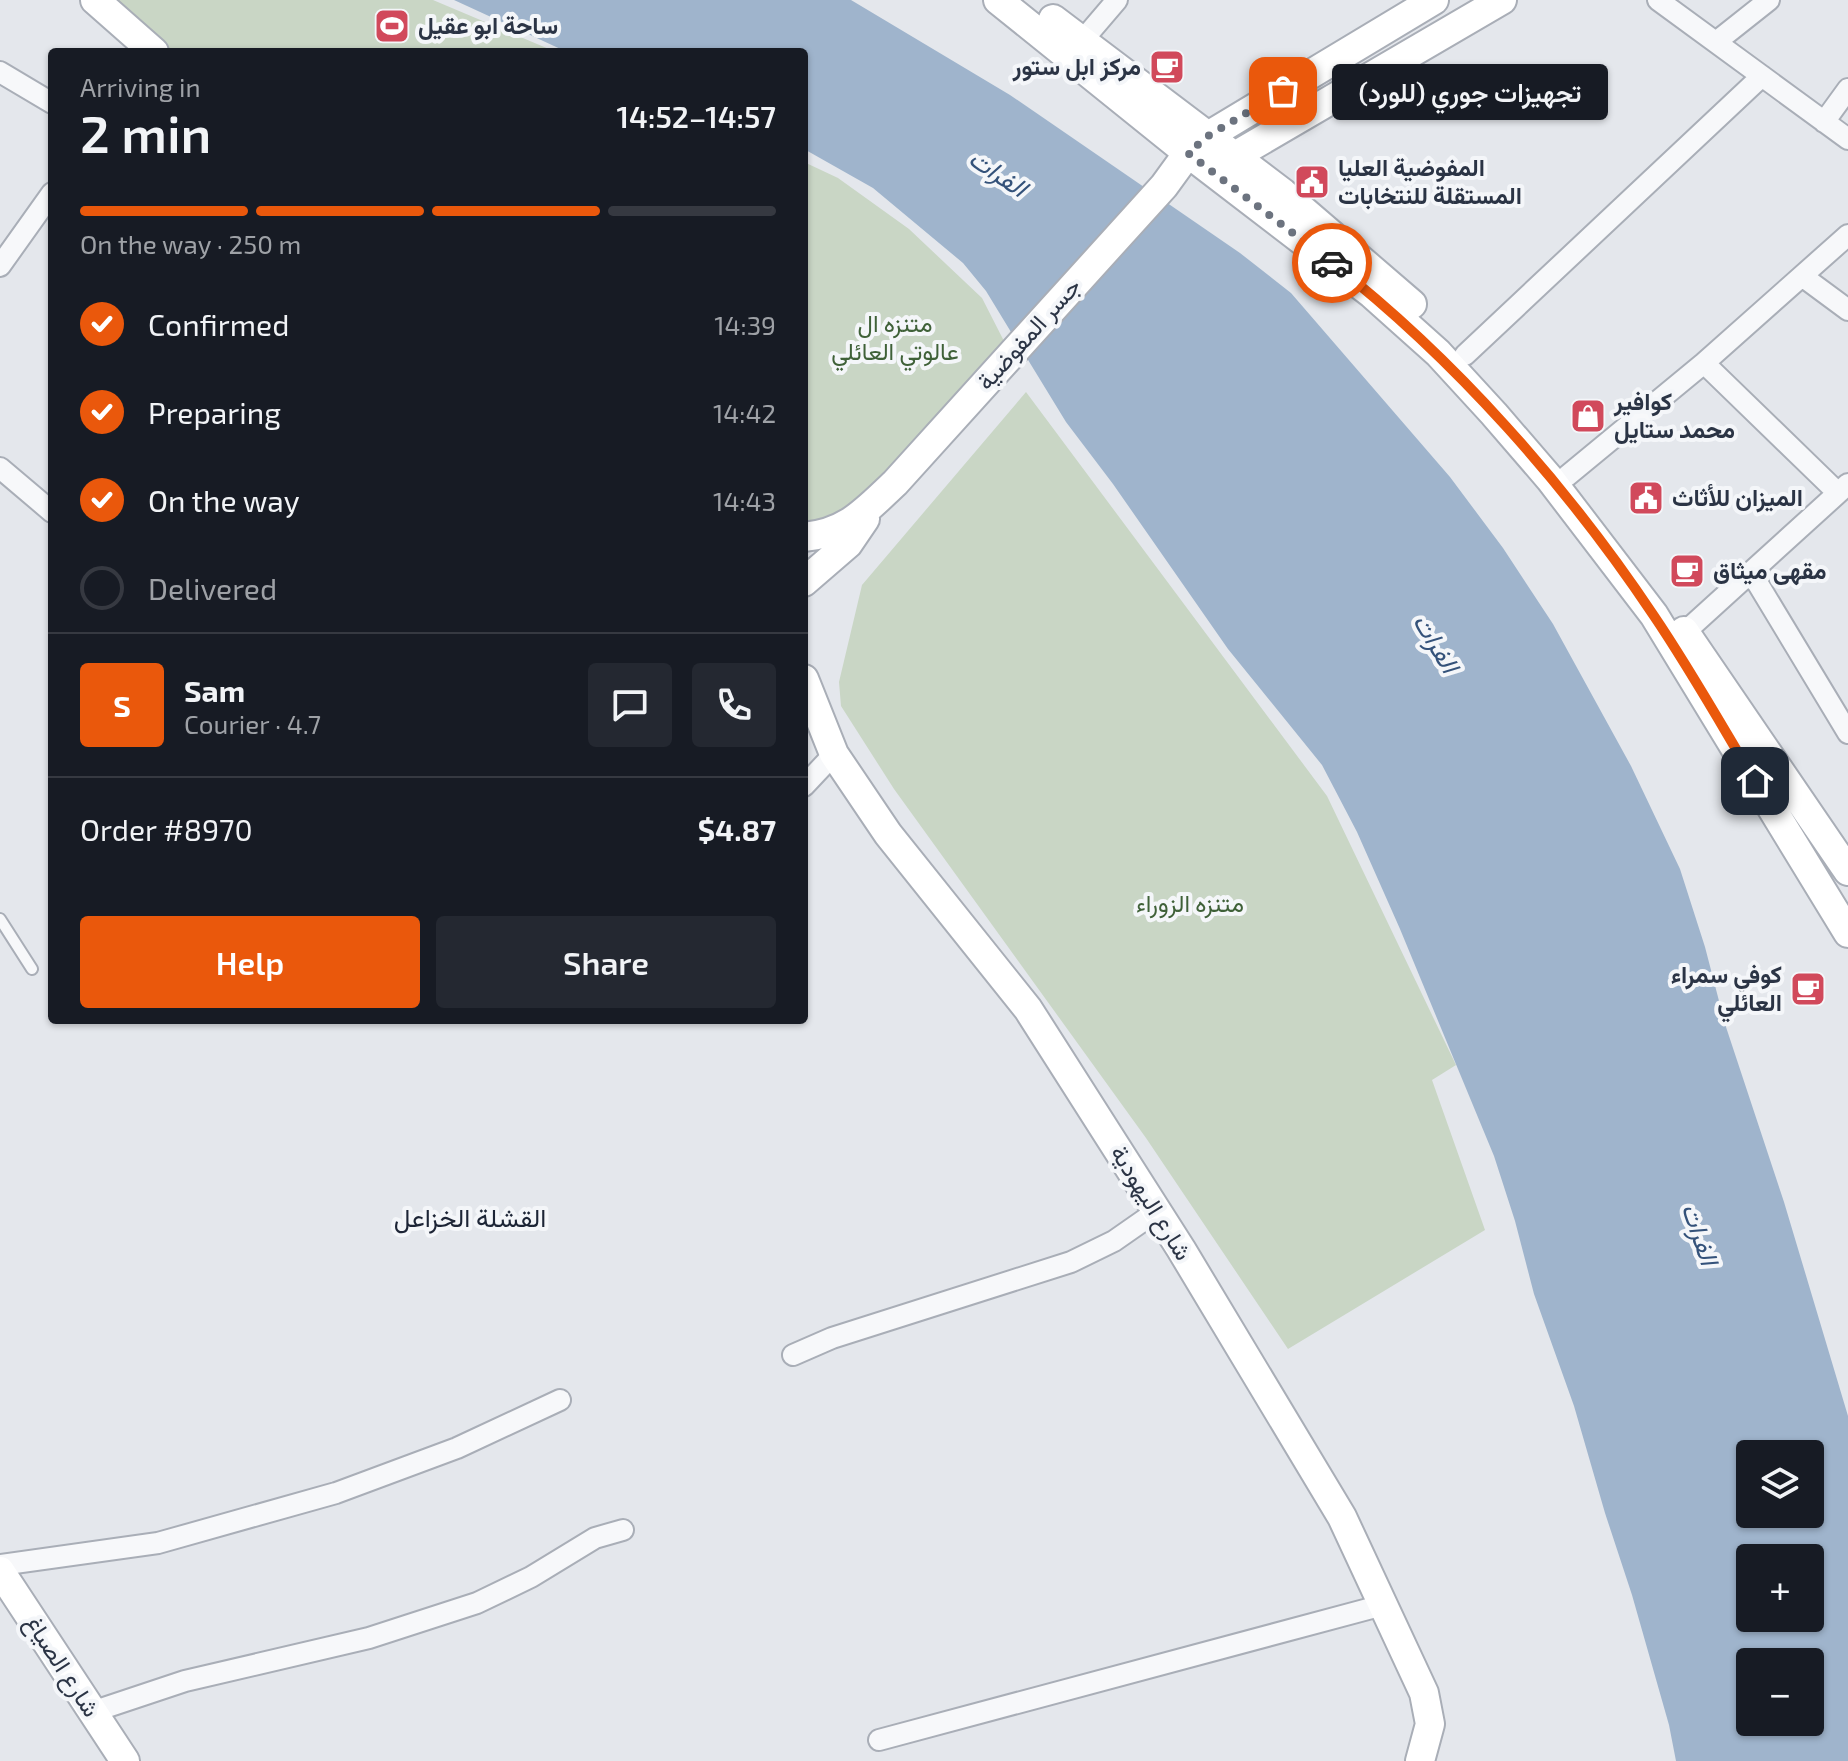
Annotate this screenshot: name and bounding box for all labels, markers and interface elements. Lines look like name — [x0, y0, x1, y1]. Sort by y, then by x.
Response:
sports icon: ساحة ابو عقيل — [373, 7, 411, 45]
place label: ساحة ابو عقيل — [418, 10, 558, 41]
cafe icon: مركز ابل ستور — [1148, 48, 1186, 86]
place label: مركز ابل ستور — [1012, 51, 1141, 82]
pin — [1249, 57, 1317, 125]
callout: تجهيزات جوري (للورد) — [1331, 63, 1607, 119]
icon: bag — [1261, 69, 1305, 113]
text: Arriving in — [80, 71, 201, 102]
text: تجهيزات جوري (للورد) — [1359, 76, 1581, 107]
text: 14:52–14:57 — [617, 98, 776, 134]
text: 2 min — [80, 101, 211, 163]
water label: الفرات — [963, 141, 1036, 206]
place label: المفوضية العليا المستقلة للنتخابات — [1338, 152, 1522, 210]
public building icon: المفوضية العليا المستقلة للنتخابات — [1293, 163, 1331, 201]
courier — [1292, 223, 1372, 303]
text: On the way · 250 m — [80, 228, 301, 259]
icon: car — [1310, 241, 1354, 285]
street label: جسر المفوضية — [970, 271, 1087, 396]
icon: check — [80, 302, 124, 346]
text: Confirmed — [148, 306, 289, 342]
park label: متنزه ال عالوتي العائلي — [831, 308, 959, 371]
text: 14:39 — [714, 309, 776, 340]
place label: كوافير محمد ستايل — [1613, 386, 1735, 444]
icon: check — [80, 390, 124, 434]
text: Preparing — [148, 394, 281, 430]
text: 14:42 — [713, 397, 776, 428]
shop icon: كوافير محمد ستايل — [1569, 397, 1607, 435]
icon: check — [80, 478, 124, 522]
public building icon: الميزان للأثاث — [1627, 479, 1665, 517]
text: On the way — [148, 482, 300, 518]
place label: الميزان للأثاث — [1672, 482, 1803, 513]
text: 14:43 — [713, 485, 776, 516]
cafe icon: مقهى ميثاق — [1668, 552, 1706, 590]
place label: مقهى ميثاق — [1713, 555, 1826, 586]
text: Delivered — [148, 570, 277, 606]
water label: الفرات — [1406, 607, 1468, 681]
button: chat — [588, 663, 672, 747]
button: phone — [692, 663, 776, 747]
text: Sam — [184, 672, 245, 708]
text: S — [113, 687, 131, 723]
text: Courier · 4.7 — [184, 708, 321, 739]
pin — [1721, 747, 1789, 815]
icon: home — [1733, 759, 1777, 803]
text: Order #8970 — [80, 811, 253, 847]
text: $4.87 — [698, 811, 776, 847]
park label: متنزه الزوراء — [1136, 888, 1244, 919]
button: Help — [80, 916, 420, 1008]
button: Share — [436, 916, 776, 1008]
place label: كوفي سمراء العائلي — [1671, 959, 1782, 1023]
cafe icon: كوفي سمراء العائلي — [1789, 970, 1827, 1008]
street label: شارع اليهودية — [1103, 1139, 1199, 1267]
water label: الفرات — [1675, 1198, 1727, 1272]
district label: القشلة الخزاعل — [394, 1201, 546, 1234]
map controls — [1736, 1440, 1824, 1736]
button: layers — [1736, 1440, 1824, 1528]
button: + — [1736, 1544, 1824, 1632]
street label: شارع الصياغ — [17, 1609, 107, 1723]
button: − — [1736, 1648, 1824, 1736]

